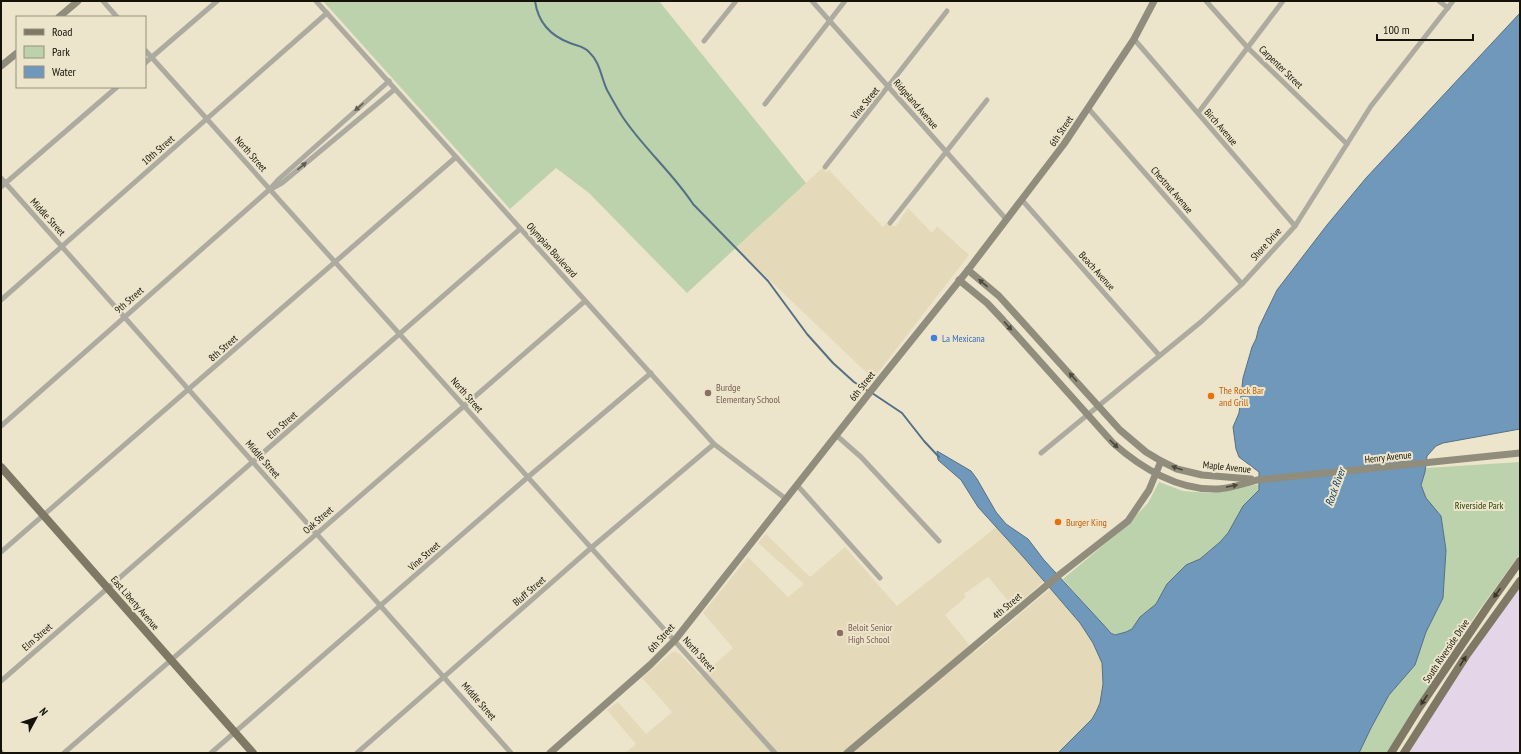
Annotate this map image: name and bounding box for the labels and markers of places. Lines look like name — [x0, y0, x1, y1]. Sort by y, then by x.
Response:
place label: La Mexicana — [942, 332, 985, 345]
marker: La Mexicana — [929, 333, 939, 343]
place label: Burdge Elementary School — [716, 381, 781, 406]
place label: The Rock Bar and Grill — [1219, 384, 1264, 409]
marker: Burdge Elementary School — [703, 388, 713, 398]
marker: The Rock Bar and Grill — [1206, 391, 1216, 401]
place label: Burger King — [1066, 516, 1107, 529]
marker: Burger King — [1053, 517, 1063, 527]
place label: Beloit Senior High School — [848, 621, 893, 646]
marker: Beloit Senior High School — [835, 628, 845, 638]

